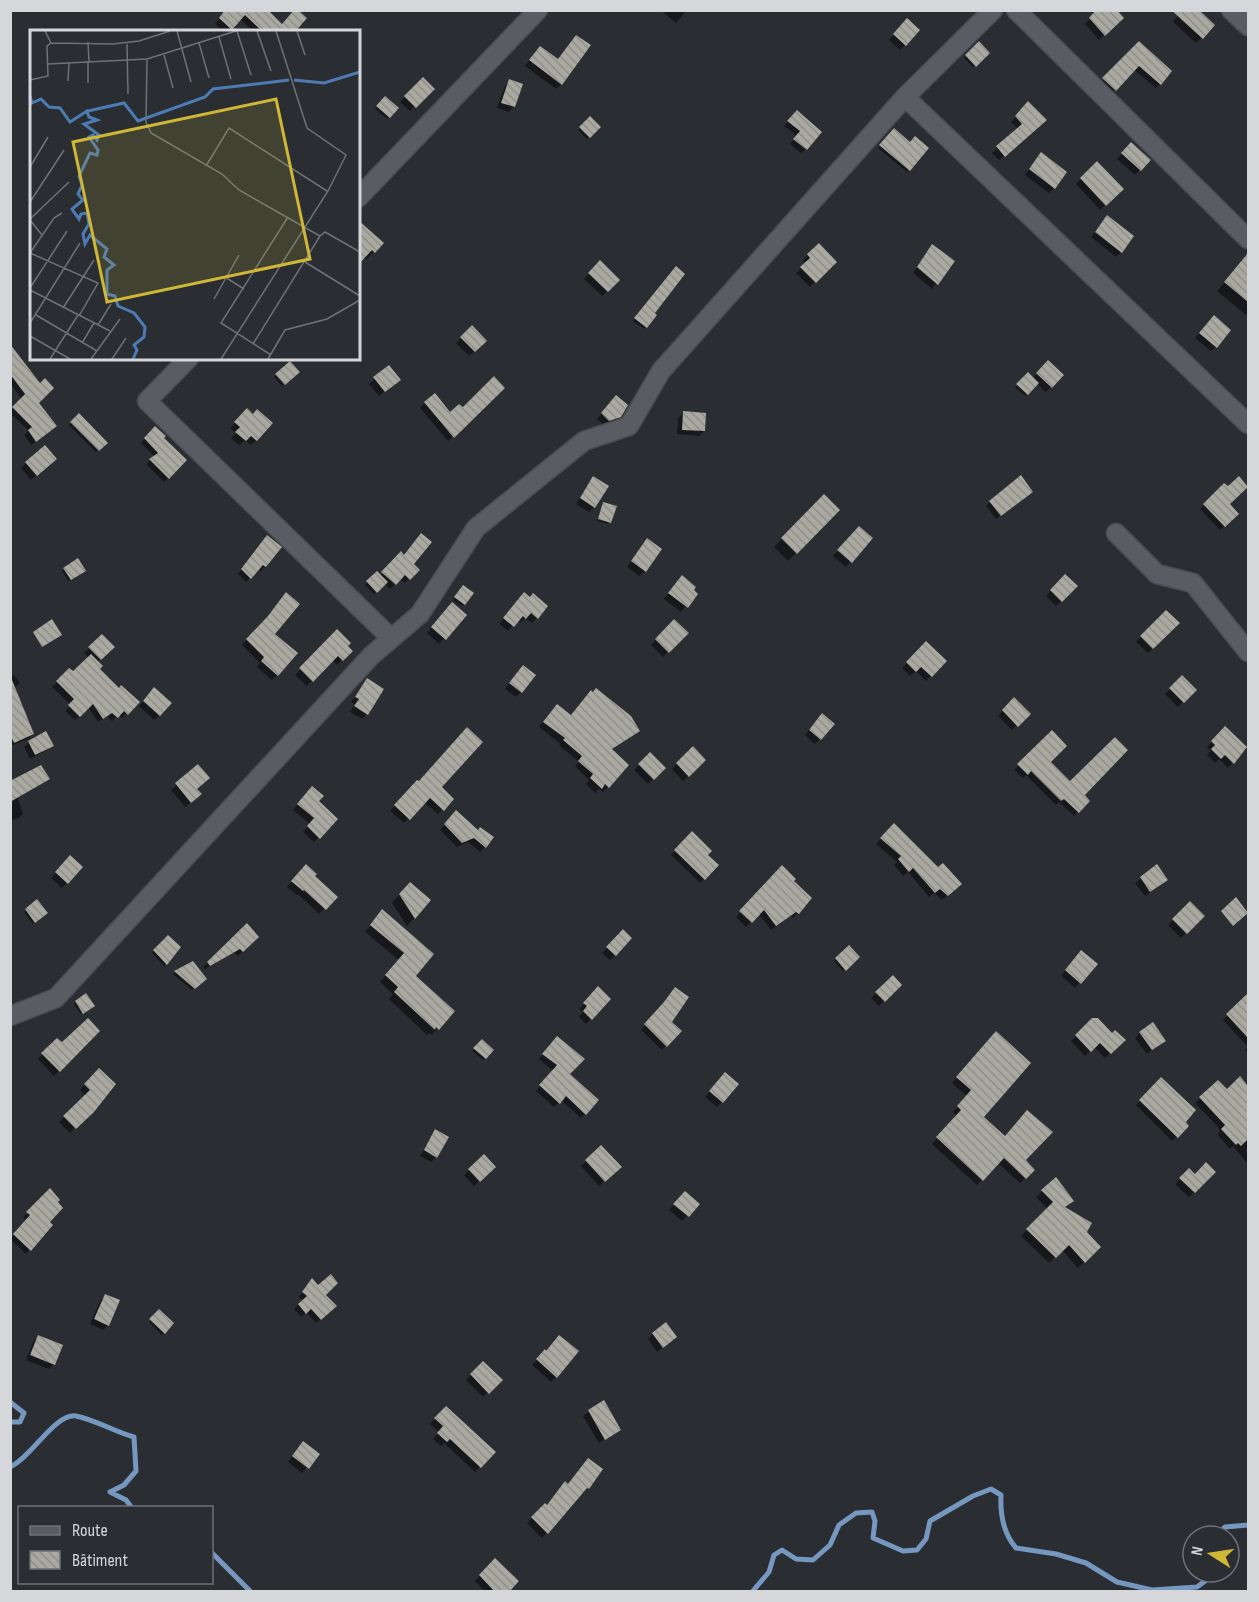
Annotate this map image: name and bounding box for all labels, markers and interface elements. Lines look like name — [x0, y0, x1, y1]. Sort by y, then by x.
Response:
inset map — [30, 30, 360, 360]
legend — [18, 1506, 213, 1584]
text: Route — [72, 1520, 108, 1541]
north arrow — [1181, 1524, 1241, 1584]
text: N — [1188, 1545, 1208, 1557]
text: Bâtiment — [72, 1550, 128, 1571]

